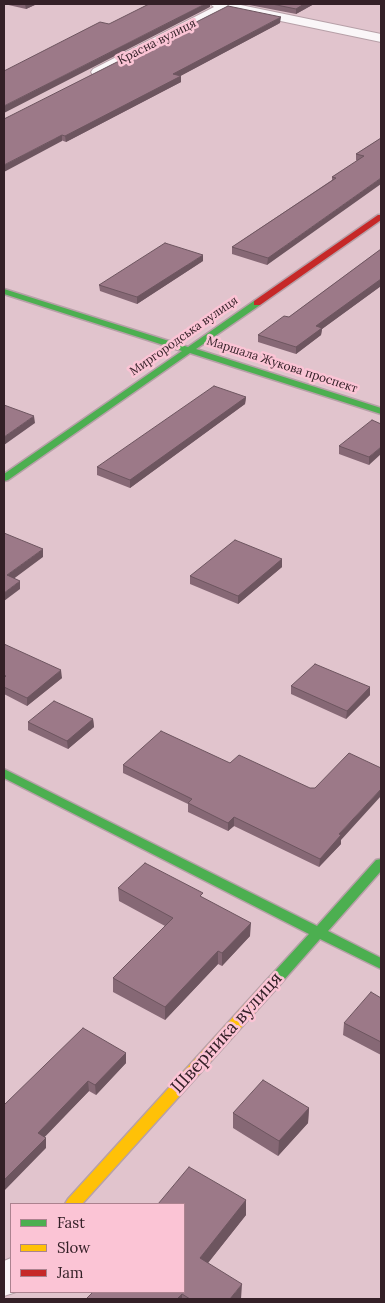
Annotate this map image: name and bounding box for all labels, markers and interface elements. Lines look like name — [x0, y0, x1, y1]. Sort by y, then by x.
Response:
street label: Красна вулиця — [115, 16, 199, 68]
street label: Миргородська вулиця — [127, 293, 241, 379]
street label: Маршала Жукова проспект — [205, 334, 359, 396]
street label: Шверника вулиця — [167, 968, 287, 1098]
legend — [10, 1203, 185, 1293]
text: Fast — [57, 1213, 85, 1232]
text: Slow — [57, 1238, 90, 1257]
text: Jam — [57, 1263, 84, 1282]

